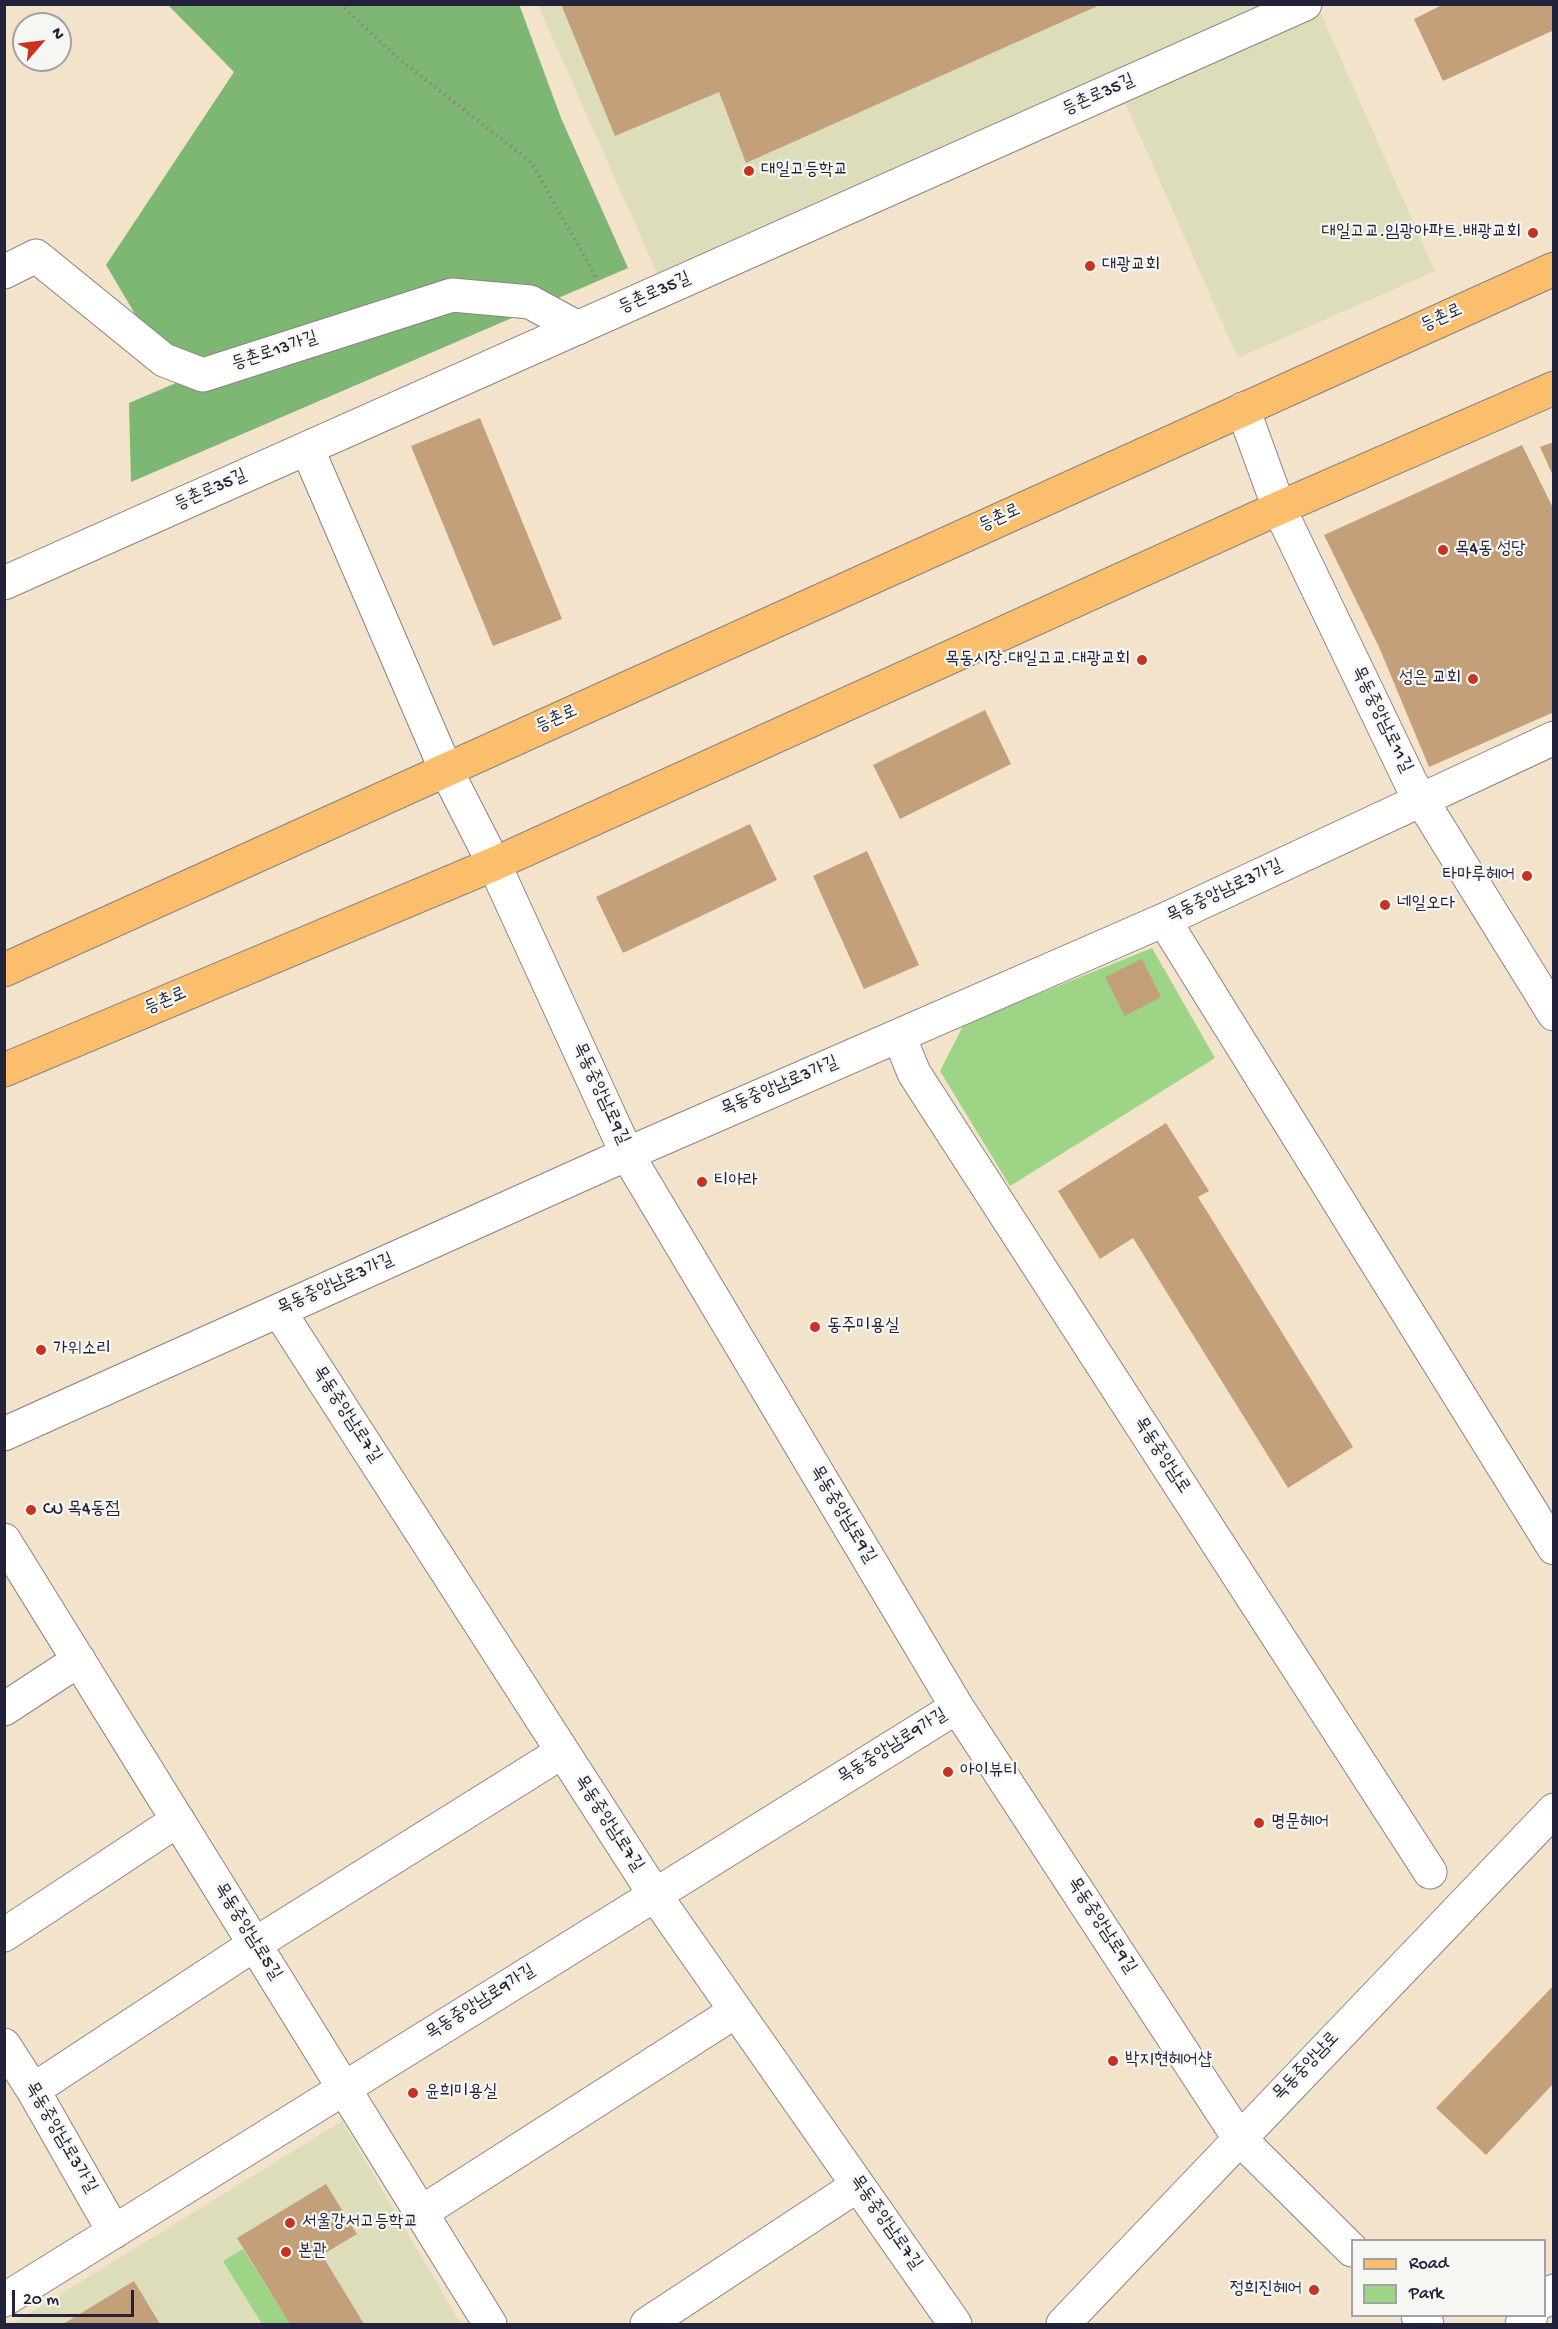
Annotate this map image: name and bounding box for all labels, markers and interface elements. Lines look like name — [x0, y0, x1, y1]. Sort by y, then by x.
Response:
north arrow — [12, 12, 72, 72]
text: N — [46, 25, 67, 43]
street label: 등촌로35길 — [1060, 71, 1138, 121]
place label: 대일고등학교 — [761, 160, 848, 182]
marker: 대일고등학교 — [742, 164, 756, 178]
place label: 대일고교.임광아파트.배광교회 — [1321, 222, 1521, 244]
marker: 대일고교.임광아파트.배광교회 — [1526, 226, 1540, 240]
place label: 대광교회 — [1102, 255, 1160, 277]
marker: 대광교회 — [1083, 259, 1097, 273]
street label: 등촌로35길 — [616, 269, 694, 319]
street label: 등촌로 — [1418, 300, 1466, 338]
street label: 등촌로13가길 — [229, 328, 321, 376]
street label: 등촌로35길 — [172, 466, 250, 516]
street label: 등촌로 — [976, 500, 1024, 538]
place label: 목4동 성당 — [1455, 539, 1526, 561]
marker: 목4동 성당 — [1436, 543, 1450, 557]
place label: 목동시장.대일고교.대광교회 — [945, 649, 1130, 671]
marker: 목동시장.대일고교.대광교회 — [1135, 653, 1149, 667]
street label: 목동중앙남로11길 — [1346, 663, 1416, 777]
place label: 성은 교회 — [1399, 668, 1461, 690]
marker: 성은 교회 — [1466, 672, 1480, 686]
street label: 등촌로 — [533, 701, 581, 739]
street label: 목동중앙남로3가길 — [1164, 856, 1286, 928]
place label: 타마루헤어 — [1443, 865, 1515, 887]
marker: 타마루헤어 — [1520, 869, 1534, 883]
place label: 네일오다 — [1397, 894, 1455, 916]
marker: 네일오다 — [1378, 898, 1392, 912]
street label: 등촌로 — [142, 984, 190, 1020]
street label: 목동중앙남로9길 — [567, 1039, 633, 1149]
street label: 목동중앙남로3가길 — [718, 1053, 842, 1121]
place label: 티아라 — [714, 1171, 757, 1193]
marker: 티아라 — [695, 1175, 709, 1189]
street label: 목동중앙남로3가길 — [274, 1250, 398, 1320]
place label: 동주미용실 — [827, 1316, 899, 1338]
marker: 동주미용실 — [808, 1320, 822, 1334]
place label: 가위소리 — [53, 1339, 111, 1361]
marker: 가위소리 — [34, 1343, 48, 1357]
street label: 목동중앙남로7길 — [307, 1363, 385, 1467]
street label: 목동중앙남로 — [1128, 1414, 1194, 1498]
street label: 목동중앙남로9길 — [804, 1462, 880, 1568]
place label: CU 목4동점 — [43, 1499, 119, 1521]
marker: CU 목4동점 — [24, 1503, 38, 1517]
street label: 목동중앙남로9가길 — [834, 1705, 952, 1789]
place label: 아이뷰티 — [960, 1761, 1018, 1783]
marker: 아이뷰티 — [941, 1765, 955, 1779]
street label: 목동중앙남로7길 — [569, 1772, 647, 1876]
place label: 명문헤어 — [1271, 1812, 1329, 1834]
marker: 명문헤어 — [1252, 1816, 1266, 1830]
street label: 목동중앙남로9길 — [1062, 1874, 1140, 1978]
street label: 목동중앙남로5길 — [208, 1879, 286, 1985]
street label: 목동중앙남로9가길 — [422, 1961, 540, 2045]
street label: 목동중앙남로 — [1269, 2028, 1345, 2106]
place label: 박지현헤어샵 — [1125, 2050, 1212, 2072]
marker: 박지현헤어샵 — [1106, 2054, 1120, 2068]
street label: 목동중앙남로3가길 — [19, 2078, 101, 2198]
place label: 윤희미용실 — [425, 2082, 497, 2104]
marker: 윤희미용실 — [406, 2086, 420, 2100]
street label: 목동중앙남로7길 — [844, 2171, 926, 2275]
place label: 서울강서고등학교 — [302, 2212, 418, 2234]
marker: 서울강서고등학교 — [283, 2216, 297, 2230]
legend — [1351, 2239, 1546, 2317]
place label: 본관 — [298, 2241, 327, 2263]
marker: 본관 — [279, 2245, 293, 2259]
text: Road — [1409, 2254, 1448, 2275]
scale bar — [15, 2278, 136, 2316]
place label: 정희진헤어 — [1230, 2279, 1302, 2301]
marker: 정희진헤어 — [1307, 2283, 1321, 2297]
text: Park — [1409, 2284, 1443, 2305]
text: 20 m — [23, 2290, 59, 2311]

